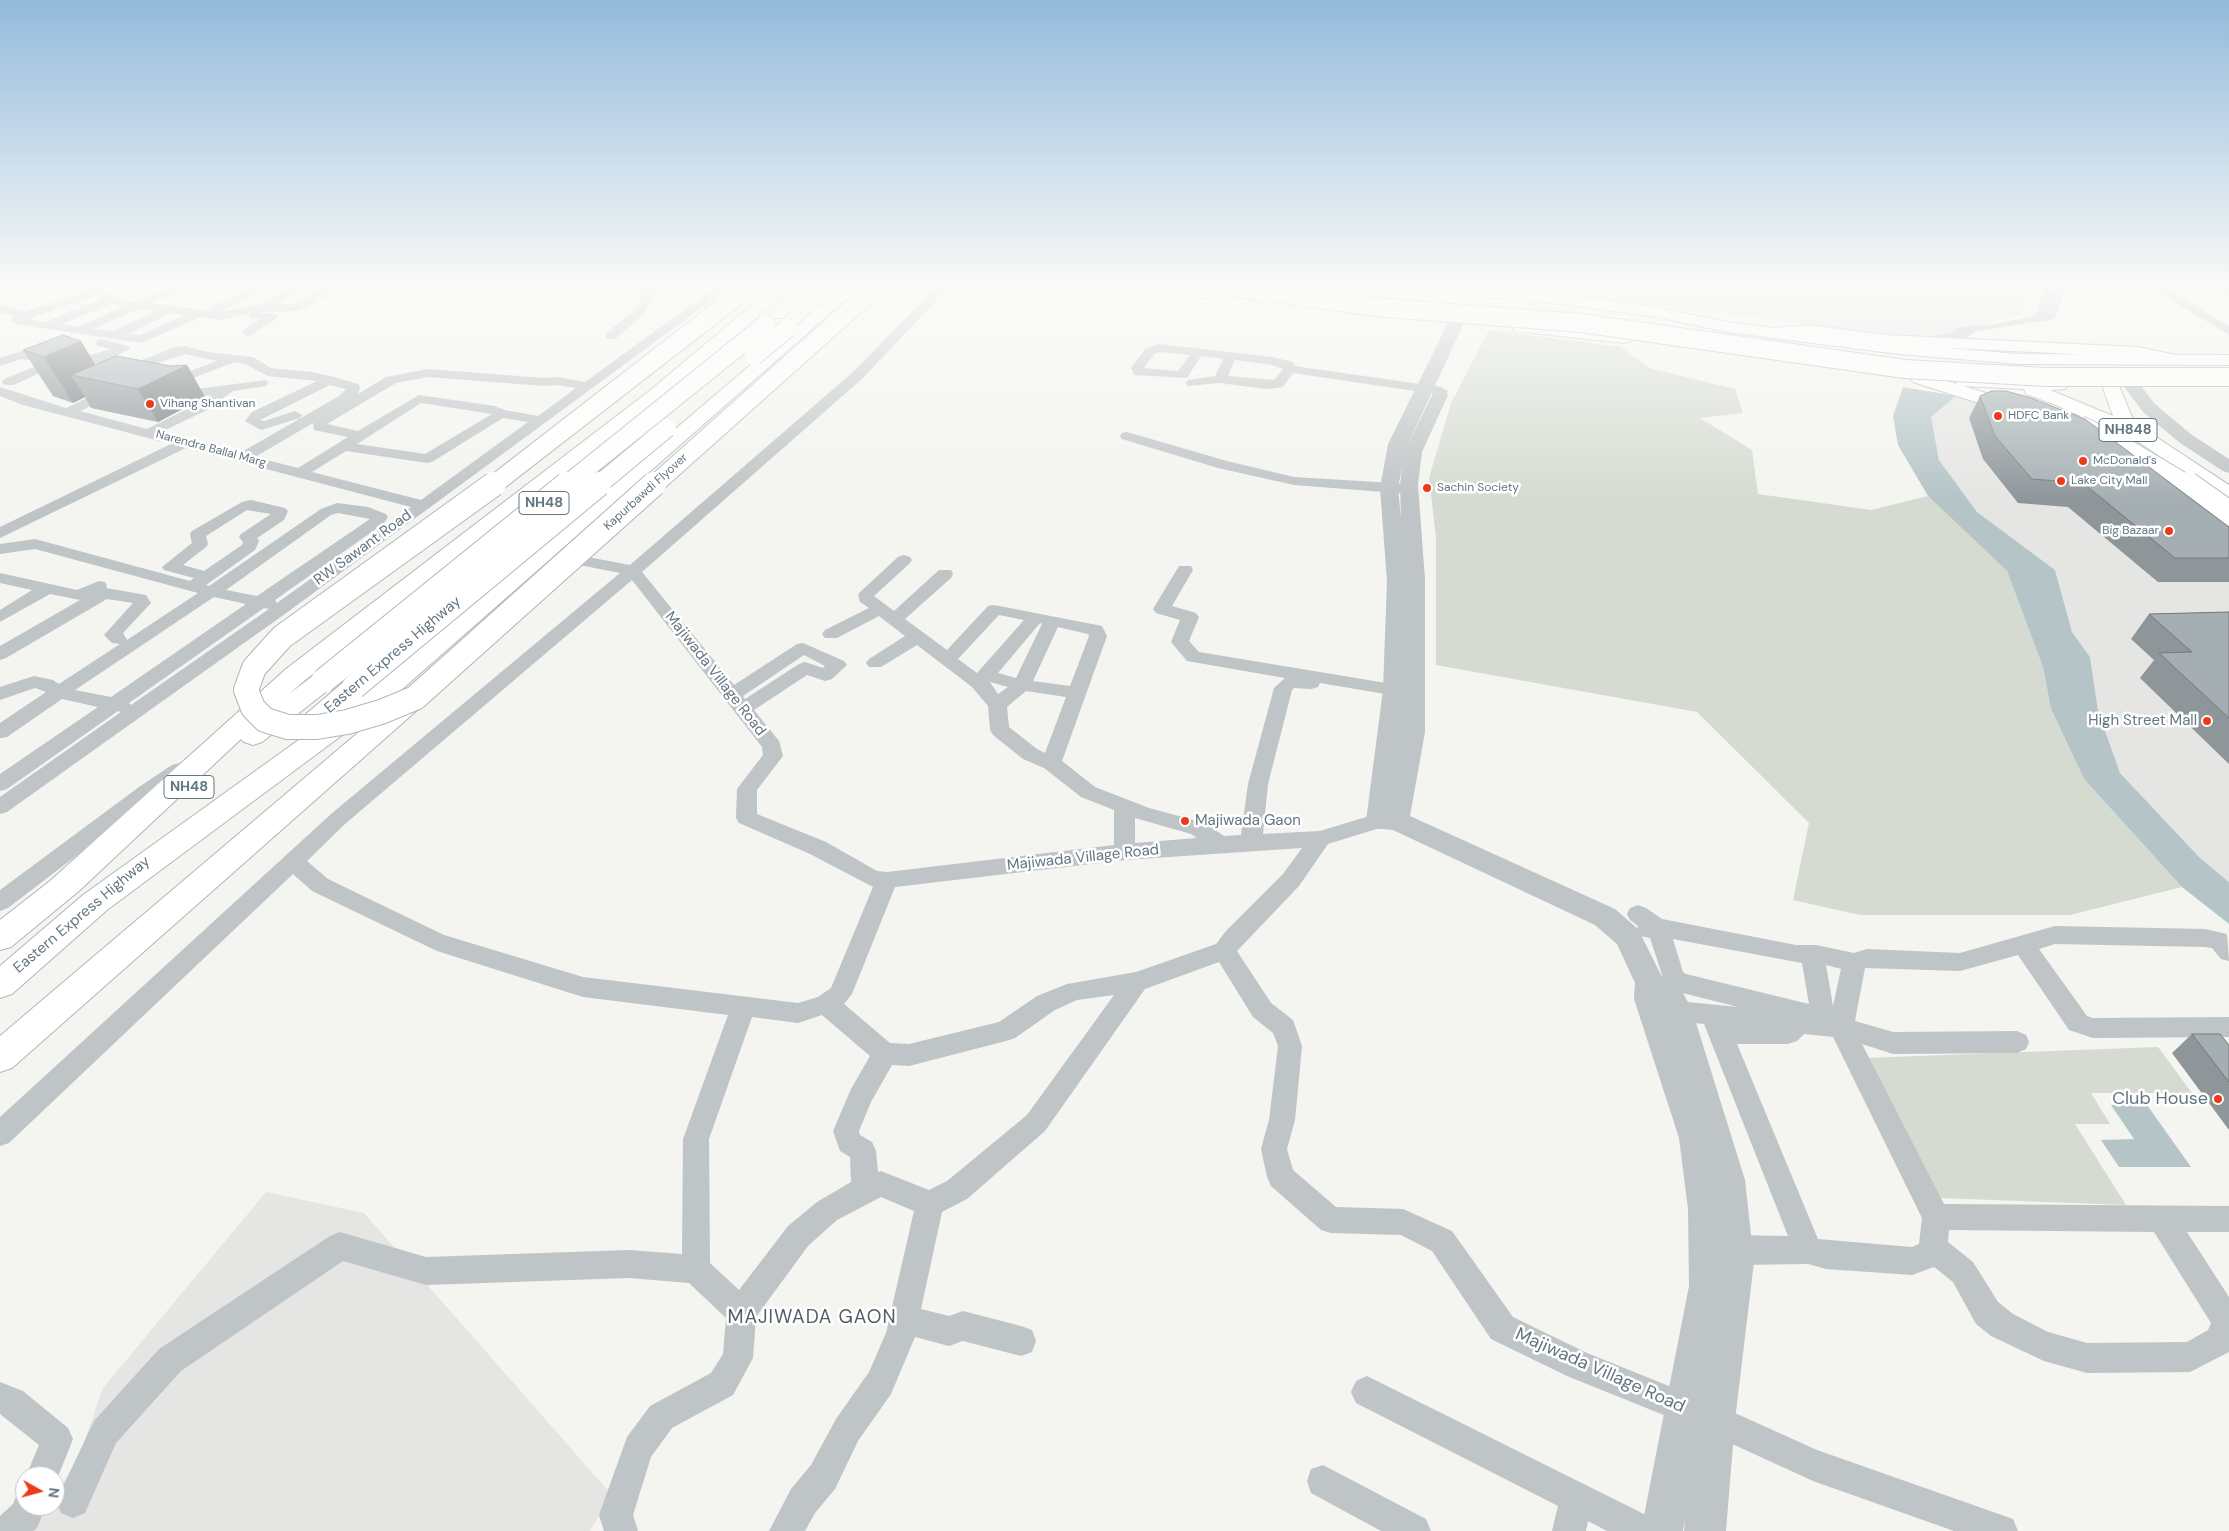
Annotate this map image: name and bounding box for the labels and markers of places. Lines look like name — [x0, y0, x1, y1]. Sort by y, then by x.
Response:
place label: Vihang Shantivan — [160, 397, 255, 411]
marker: Vihang Shantivan — [144, 398, 156, 410]
place label: HDFC Bank — [2008, 409, 2069, 423]
marker: HDFC Bank — [1992, 410, 2004, 422]
place label: McDonald's — [2093, 454, 2157, 468]
marker: McDonald's — [2077, 455, 2089, 467]
place label: Lake City Mall — [2071, 474, 2147, 488]
marker: Lake City Mall — [2055, 475, 2067, 487]
place label: Sachin Society — [1437, 481, 1519, 495]
marker: Sachin Society — [1421, 482, 1433, 494]
place label: Big Bazaar — [2102, 524, 2159, 538]
marker: Big Bazaar — [2163, 525, 2175, 537]
place label: High Street Mall — [2088, 712, 2197, 730]
marker: High Street Mall — [2201, 715, 2213, 727]
place label: Majiwada Gaon — [1195, 812, 1301, 830]
marker: Majiwada Gaon — [1179, 815, 1191, 827]
place label: Club House — [2112, 1088, 2208, 1110]
marker: Club House — [2212, 1093, 2224, 1105]

